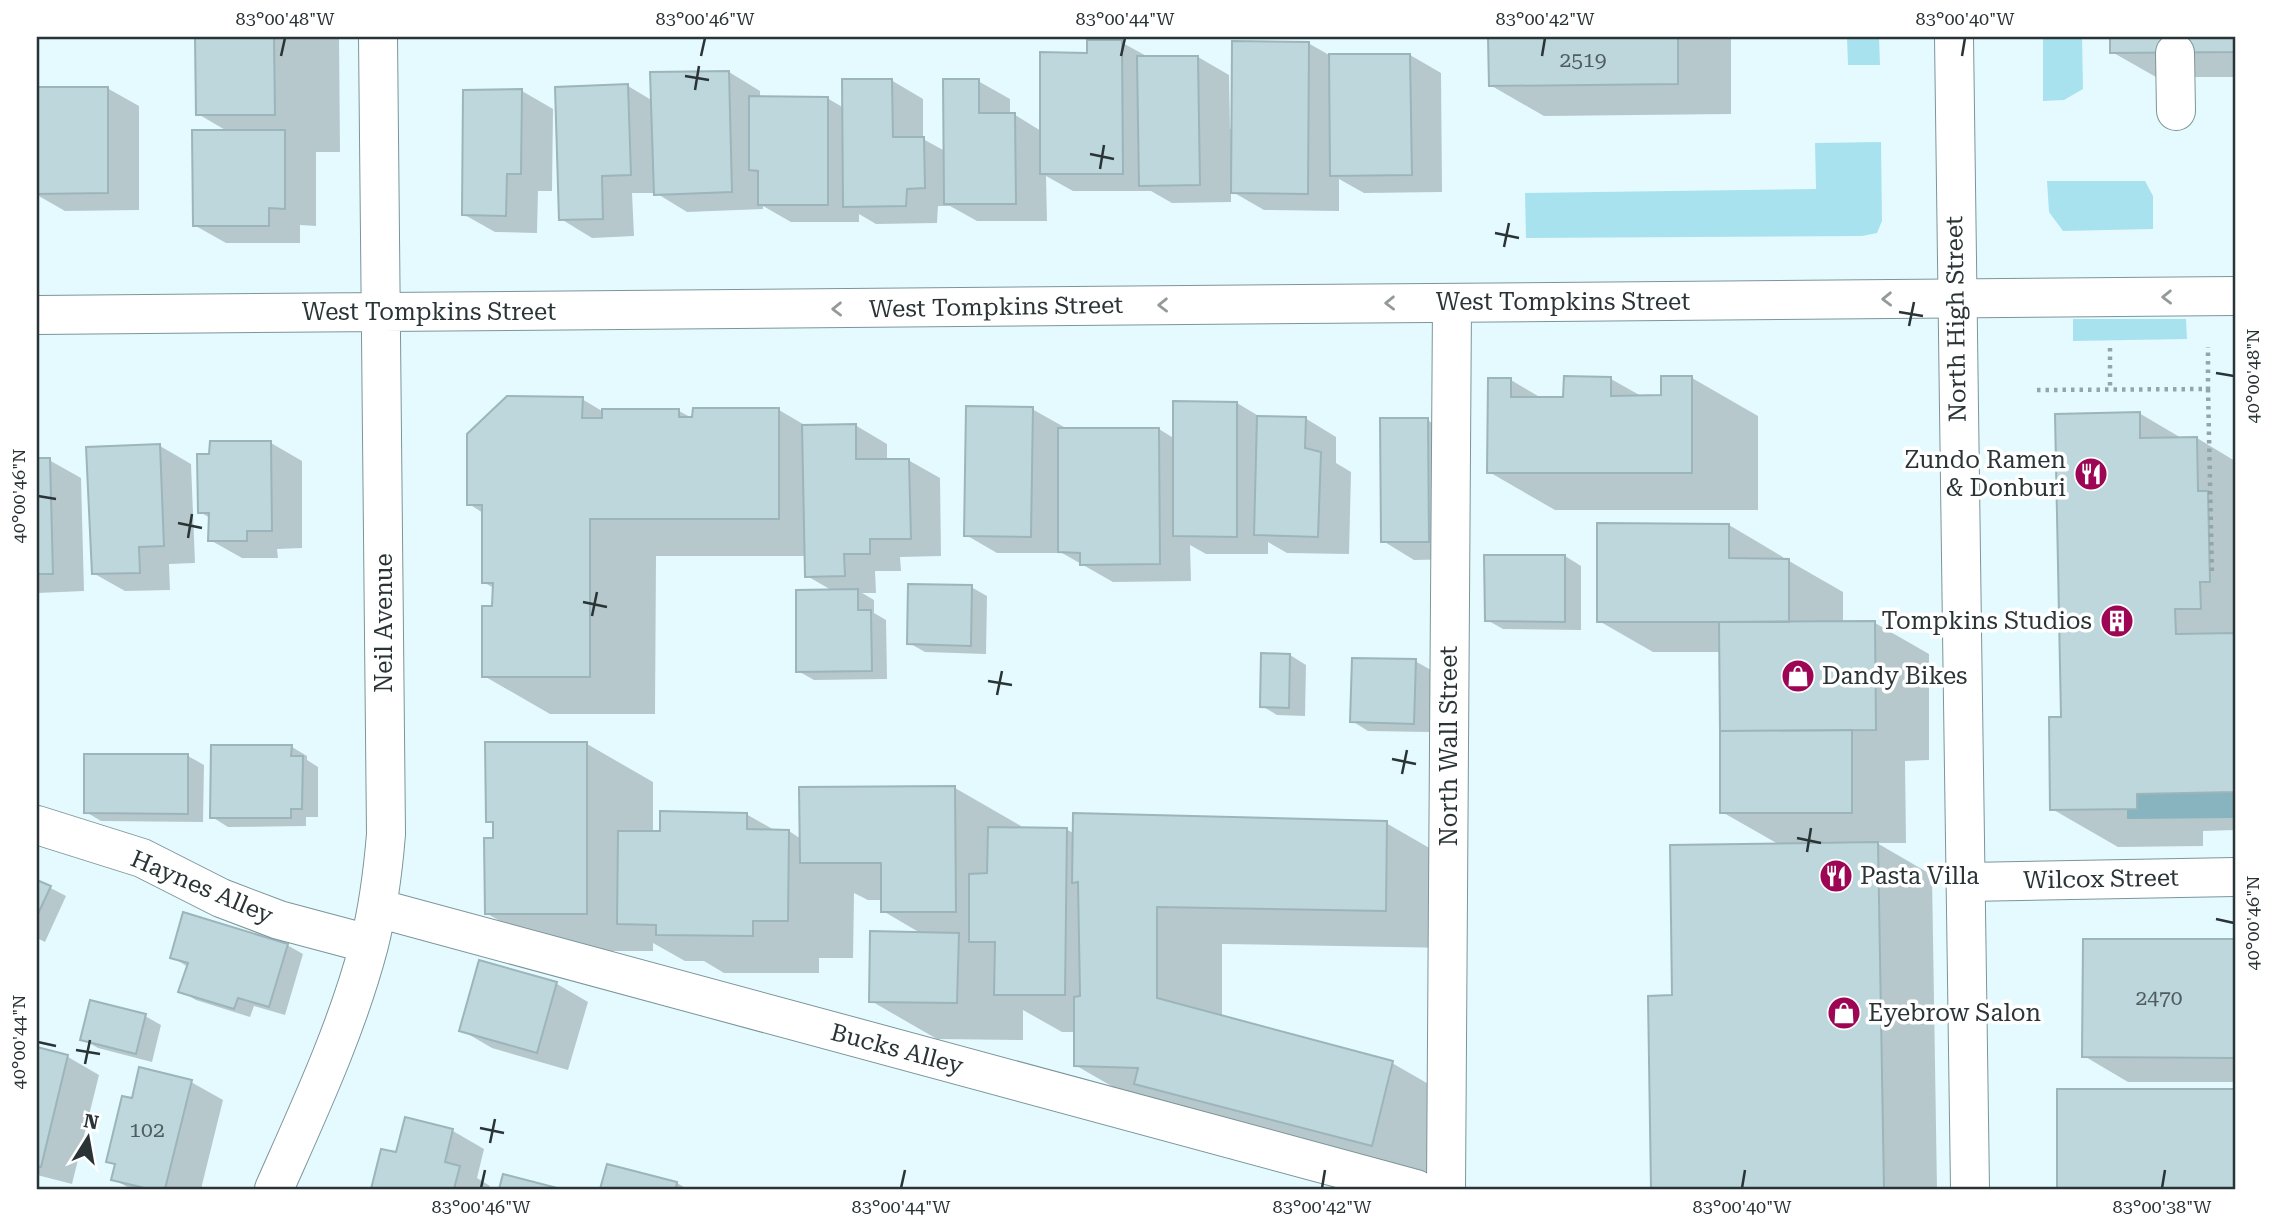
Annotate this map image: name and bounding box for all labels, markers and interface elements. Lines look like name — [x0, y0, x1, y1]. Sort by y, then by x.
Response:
text: 83°00'48"W — [236, 8, 335, 29]
text: 83°00'46"W — [656, 8, 755, 29]
text: 83°00'44"W — [1076, 8, 1175, 29]
text: 83°00'42"W — [1496, 8, 1595, 29]
text: 83°00'40"W — [1916, 8, 2015, 29]
house number: 2519 — [1559, 48, 1607, 72]
street label: North High Street — [1940, 216, 1972, 422]
street label: West Tompkins Street — [1436, 288, 1690, 316]
one-way arrow — [2161, 289, 2172, 305]
street label: West Tompkins Street — [869, 291, 1123, 323]
one-way arrow — [1881, 291, 1892, 307]
one-way arrow — [1384, 295, 1395, 311]
street label: West Tompkins Street — [302, 298, 556, 326]
one-way arrow — [1157, 298, 1168, 313]
one-way arrow — [831, 301, 842, 317]
text: 40°00'48"N — [2242, 329, 2263, 423]
place label: Zundo Ramen & Donburi — [1904, 446, 2066, 502]
text: 40°00'46"N — [8, 449, 29, 543]
restaurant icon: Zundo Ramen & Donburi — [2072, 455, 2110, 493]
street label: Neil Avenue — [370, 553, 398, 693]
building icon: Tompkins Studios — [2098, 602, 2136, 640]
place label: Tompkins Studios — [1881, 607, 2092, 635]
street label: North Wall Street — [1435, 646, 1463, 846]
shop icon: Dandy Bikes — [1779, 657, 1817, 695]
place label: Dandy Bikes — [1822, 662, 1967, 690]
street label: Haynes Alley — [127, 845, 278, 930]
restaurant icon: Pasta Villa — [1817, 857, 1855, 895]
place label: Pasta Villa — [1860, 862, 1979, 890]
street label: Wilcox Street — [2023, 864, 2179, 894]
text: 40°00'46"N — [2242, 876, 2263, 970]
house number: 2470 — [2135, 986, 2183, 1010]
shop icon: Eyebrow Salon — [1825, 994, 1863, 1032]
text: 40°00'44"N — [8, 995, 29, 1089]
place label: Eyebrow Salon — [1868, 999, 2041, 1027]
street label: Bucks Alley — [828, 1018, 967, 1080]
north arrow — [52, 1104, 122, 1174]
text: N — [82, 1109, 101, 1135]
house number: 102 — [129, 1118, 165, 1142]
text: 83°00'46"W — [432, 1196, 531, 1217]
text: 83°00'44"W — [852, 1196, 951, 1217]
text: 83°00'42"W — [1273, 1196, 1372, 1217]
text: 83°00'40"W — [1693, 1196, 1792, 1217]
text: 83°00'38"W — [2113, 1196, 2212, 1217]

